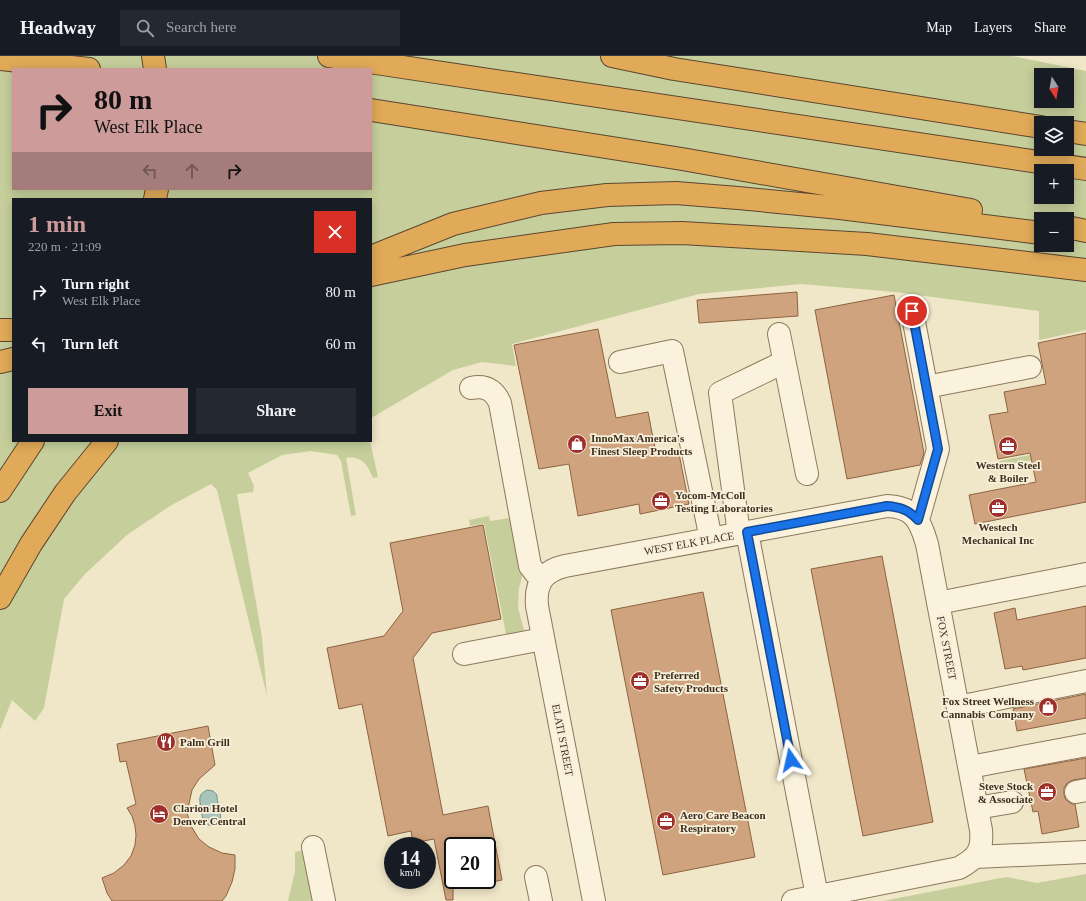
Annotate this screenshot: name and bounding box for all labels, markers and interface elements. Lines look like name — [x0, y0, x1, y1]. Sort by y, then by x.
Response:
search box — [120, 10, 400, 46]
text: Headway — [20, 17, 96, 38]
icon: search — [134, 17, 156, 39]
text: Search here — [166, 19, 236, 35]
text: Map — [926, 20, 952, 35]
text: Layers — [974, 20, 1012, 35]
text: Share — [1034, 20, 1066, 35]
north arrow — [1034, 68, 1074, 108]
map controls — [1034, 68, 1074, 252]
icon: right — [28, 84, 80, 136]
text: 80 m — [94, 84, 152, 115]
button: layers — [1034, 116, 1074, 156]
text: West Elk Place — [94, 117, 203, 137]
icon: left — [139, 160, 161, 182]
icon: ahead — [181, 160, 203, 182]
icon: right — [223, 160, 245, 182]
button: + — [1034, 164, 1074, 204]
text: 1 min — [28, 211, 86, 237]
button: close — [314, 211, 356, 253]
button: − — [1034, 212, 1074, 252]
text: 220 m · 21:09 — [28, 239, 101, 254]
text: Turn right — [62, 276, 129, 292]
icon: right — [28, 281, 50, 303]
text: 80 m — [326, 284, 356, 300]
text: West Elk Place — [62, 293, 140, 308]
pin — [895, 294, 929, 328]
icon: arrive — [901, 300, 923, 322]
icon: left — [28, 333, 50, 355]
text: Turn left — [62, 336, 119, 352]
text: 60 m — [326, 336, 356, 352]
button: Exit — [28, 388, 188, 434]
button: Share — [196, 388, 356, 434]
place label: InnoMax America's Finest Sleep Products — [591, 432, 693, 457]
shop icon: InnoMax America's Finest Sleep Products — [566, 433, 588, 455]
office icon: Western Steel & Boiler — [997, 435, 1019, 457]
place label: Western Steel & Boiler — [976, 459, 1040, 484]
place label: Yocom-McColl Testing Laboratories — [675, 489, 773, 514]
office icon: Yocom-McColl Testing Laboratories — [650, 490, 672, 512]
office icon: Westech Mechanical Inc — [987, 497, 1009, 519]
place label: Westech Mechanical Inc — [962, 521, 1034, 546]
street label: WEST ELK PLACE — [643, 529, 735, 557]
street label: FOX STREET — [935, 615, 959, 681]
place label: Preferred Safety Products — [654, 669, 729, 694]
office icon: Preferred Safety Products — [629, 670, 651, 692]
place label: Fox Street Wellness Cannabis Company — [941, 695, 1035, 720]
shop icon: Fox Street Wellness Cannabis Company — [1037, 696, 1059, 718]
street label: ELATI STREET — [550, 703, 576, 778]
restaurant icon: Palm Grill — [155, 731, 177, 753]
place label: Palm Grill — [180, 736, 230, 748]
position arrow — [770, 739, 812, 781]
place label: Steve Stock & Associate — [978, 780, 1034, 805]
office icon: Steve Stock & Associate — [1036, 781, 1058, 803]
place label: Clarion Hotel Denver Central — [173, 802, 246, 827]
hotel icon: Clarion Hotel Denver Central — [148, 803, 170, 825]
place label: Aero Care Beacon Respiratory — [680, 809, 766, 834]
office icon: Aero Care Beacon Respiratory — [655, 810, 677, 832]
speed limit sign: 20 — [444, 837, 496, 889]
text: 14 — [400, 847, 420, 869]
text: km/h — [400, 867, 420, 878]

